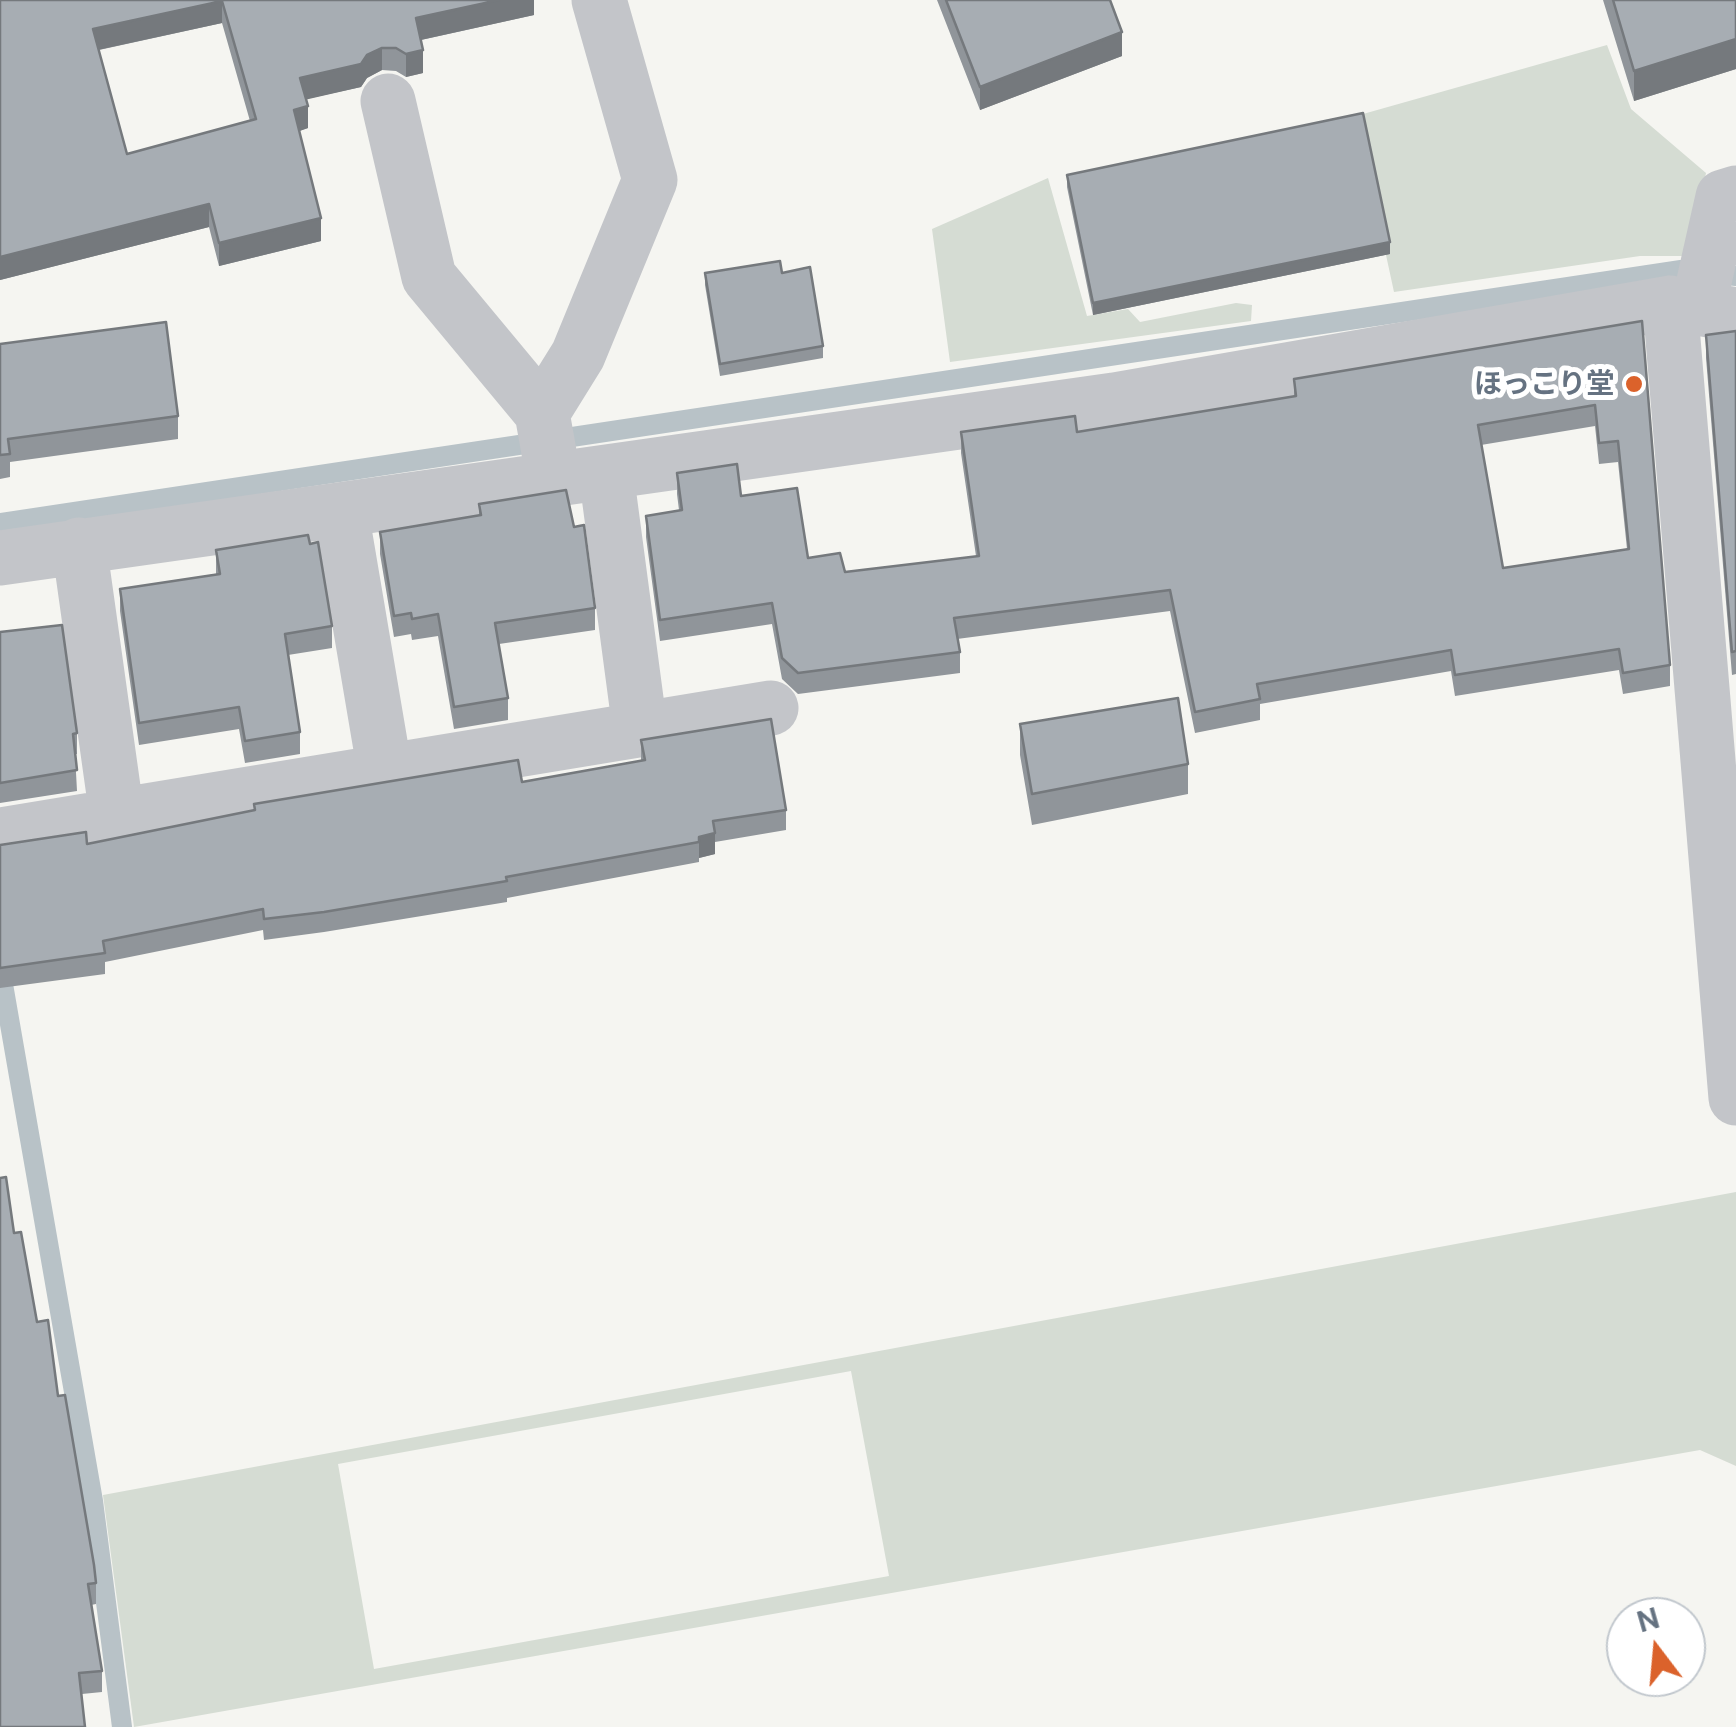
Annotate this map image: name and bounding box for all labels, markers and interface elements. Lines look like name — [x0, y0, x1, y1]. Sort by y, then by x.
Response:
place label: ほっこり堂 — [1474, 367, 1614, 401]
marker: ほっこり堂 — [1623, 373, 1645, 395]
north arrow — [1606, 1597, 1706, 1697]
text: N — [1633, 1601, 1663, 1638]

